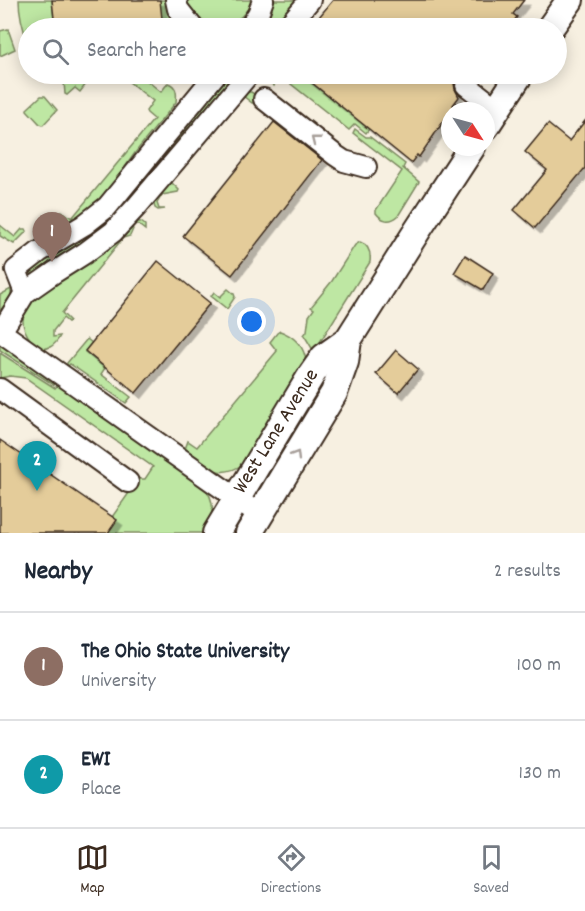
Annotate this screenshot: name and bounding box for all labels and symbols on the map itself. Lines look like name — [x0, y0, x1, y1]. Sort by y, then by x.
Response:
north arrow — [441, 102, 495, 156]
one-way arrow — [311, 136, 322, 147]
pin: 1 — [32, 212, 72, 262]
your location — [237, 307, 266, 336]
street label: West Lane Avenue — [227, 364, 327, 500]
pin: 2 — [18, 442, 57, 491]
one-way arrow — [289, 451, 301, 461]

